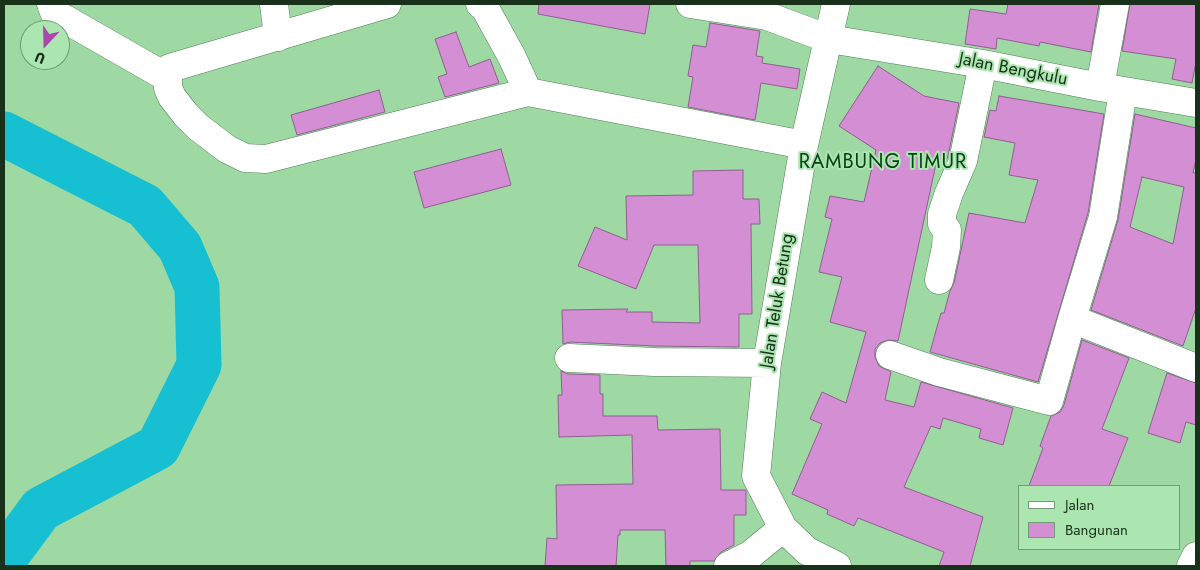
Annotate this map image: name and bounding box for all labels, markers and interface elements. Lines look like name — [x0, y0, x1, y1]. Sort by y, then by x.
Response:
north arrow — [20, 20, 70, 70]
text: U — [32, 47, 48, 69]
street label: Jalan Bengkulu — [957, 49, 1069, 91]
district label: RAMBUNG TIMUR — [797, 151, 969, 175]
street label: Jalan Teluk Betung — [757, 232, 799, 370]
legend — [1018, 485, 1180, 550]
text: Jalan — [1065, 494, 1094, 516]
text: Bangunan — [1065, 519, 1128, 541]

